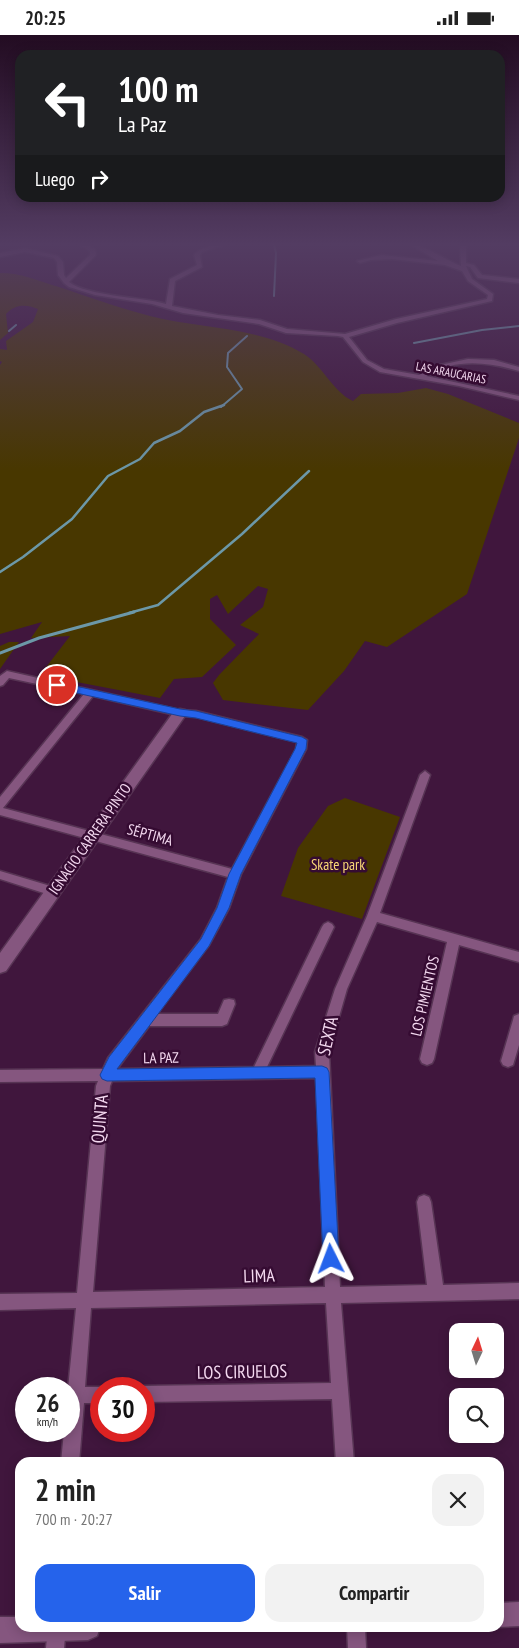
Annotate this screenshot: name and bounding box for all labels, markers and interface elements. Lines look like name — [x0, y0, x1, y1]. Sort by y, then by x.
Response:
text: 20:25 — [25, 6, 66, 30]
text: 100 m — [118, 66, 199, 112]
icon: left — [35, 70, 100, 135]
text: La Paz — [118, 110, 166, 138]
icon: right — [85, 165, 113, 193]
text: Luego — [35, 167, 75, 191]
street label: LAS ARAUCARIAS — [415, 358, 488, 387]
pin — [36, 664, 78, 706]
icon: arrive — [43, 671, 71, 699]
street label: IGNACIO CARRERA PINTO — [44, 779, 135, 898]
street label: SÉPTIMA — [125, 819, 176, 850]
park label: Skate park — [311, 855, 365, 874]
street label: LOS PIMIENTOS — [406, 954, 443, 1038]
street label: SEXTA — [312, 1014, 343, 1058]
street label: LA PAZ — [143, 1048, 179, 1067]
street label: QUINTA — [86, 1093, 113, 1144]
position arrow — [304, 1232, 356, 1284]
street label: LIMA — [243, 1263, 276, 1288]
north arrow — [449, 1323, 504, 1377]
map controls — [449, 1323, 504, 1443]
street label: LOS CIRUELOS — [197, 1359, 288, 1384]
speed limit sign: 30 — [90, 1377, 155, 1442]
text: 26 — [36, 1387, 59, 1419]
button: search — [449, 1388, 504, 1443]
text: km/h — [37, 1414, 58, 1429]
text: 2 min — [35, 1470, 96, 1509]
button: close — [432, 1474, 484, 1526]
text: 700 m · 20:27 — [35, 1509, 113, 1529]
button: Salir — [35, 1564, 255, 1622]
button: Compartir — [265, 1564, 484, 1622]

